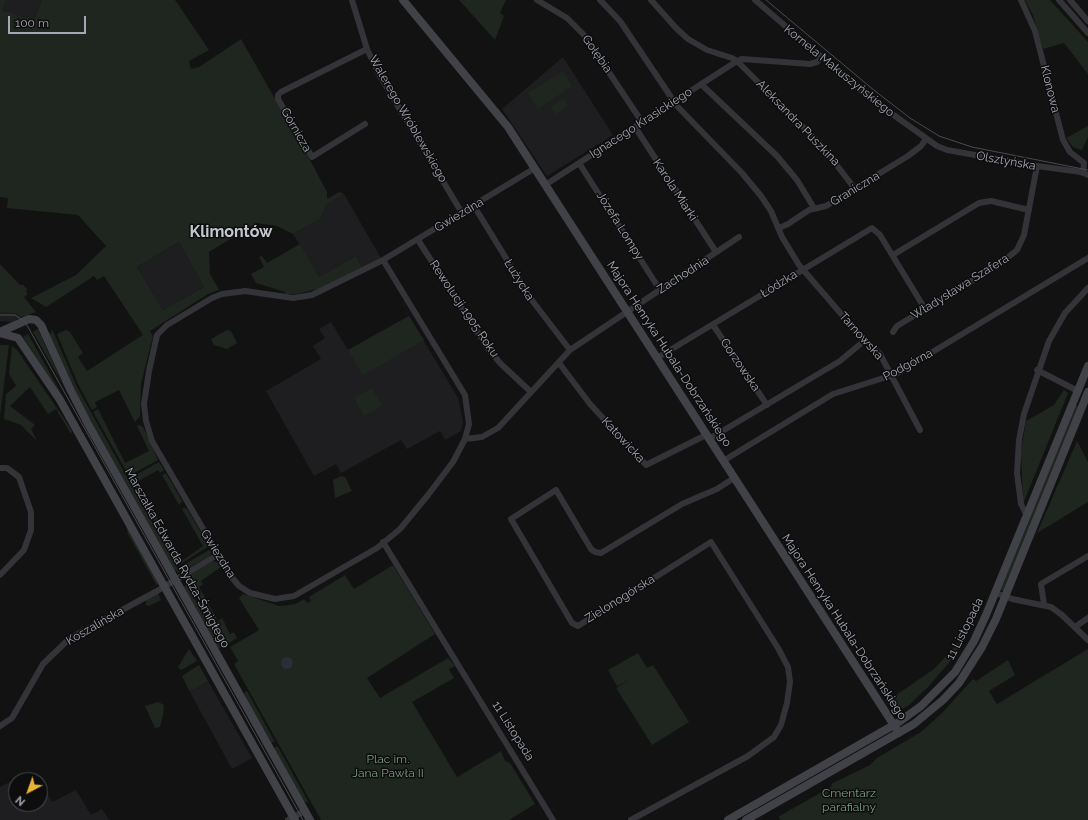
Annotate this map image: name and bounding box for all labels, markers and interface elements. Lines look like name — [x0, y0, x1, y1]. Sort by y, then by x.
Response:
scale bar — [10, 8, 88, 34]
text: 100 m — [15, 16, 49, 30]
street label: Kornela Makuszyńskiego — [781, 22, 897, 120]
street label: Gołębia — [579, 32, 615, 76]
street label: Walerego Wróblewskiego — [366, 53, 450, 185]
street label: Klonowa — [1037, 64, 1063, 114]
street label: Aleksandra Puszkina — [753, 77, 843, 169]
street label: Ignacego Krasickiego — [587, 85, 695, 161]
street label: Górnicza — [278, 105, 314, 155]
street label: Olsztyńska — [975, 149, 1037, 173]
street label: Karola Miarki — [650, 156, 700, 224]
street label: Graniczna — [828, 169, 882, 209]
street label: Józefa Lompy — [593, 189, 647, 263]
street label: Gwiezdna — [432, 195, 486, 235]
district label: Klimontów — [190, 222, 272, 242]
street label: Władysława Szafera — [908, 251, 1012, 323]
street label: Zachodnia — [655, 253, 711, 297]
street label: Łużycka — [501, 257, 537, 303]
street label: Rewolucji 1905 Roku — [426, 258, 502, 360]
street label: Majora Henryka Hubala-Dobrzańskiego — [604, 259, 734, 449]
street label: Łódzka — [758, 267, 800, 301]
street label: Tarnowska — [836, 309, 886, 363]
street label: Gorzowska — [717, 336, 763, 394]
street label: Podgórna — [881, 346, 935, 384]
street label: Katowicka — [598, 414, 648, 466]
street label: Marszałka Edwarda Rydza-Śmigłego — [121, 466, 233, 650]
street label: Gwiezdna — [197, 527, 239, 581]
street label: Majora Henryka Hubala-Dobrzańskiego — [779, 532, 909, 722]
street label: Zielonogórska — [583, 572, 657, 626]
street label: 11 Listopada — [943, 596, 987, 662]
street label: Koszalińska — [64, 604, 126, 648]
street label: 11 Listopada — [489, 698, 537, 764]
park label: Plac im. Jana Pawła II — [352, 752, 424, 780]
north arrow — [8, 772, 48, 812]
park label: Cmentarz parafialny — [822, 786, 876, 814]
text: N — [13, 793, 28, 808]

